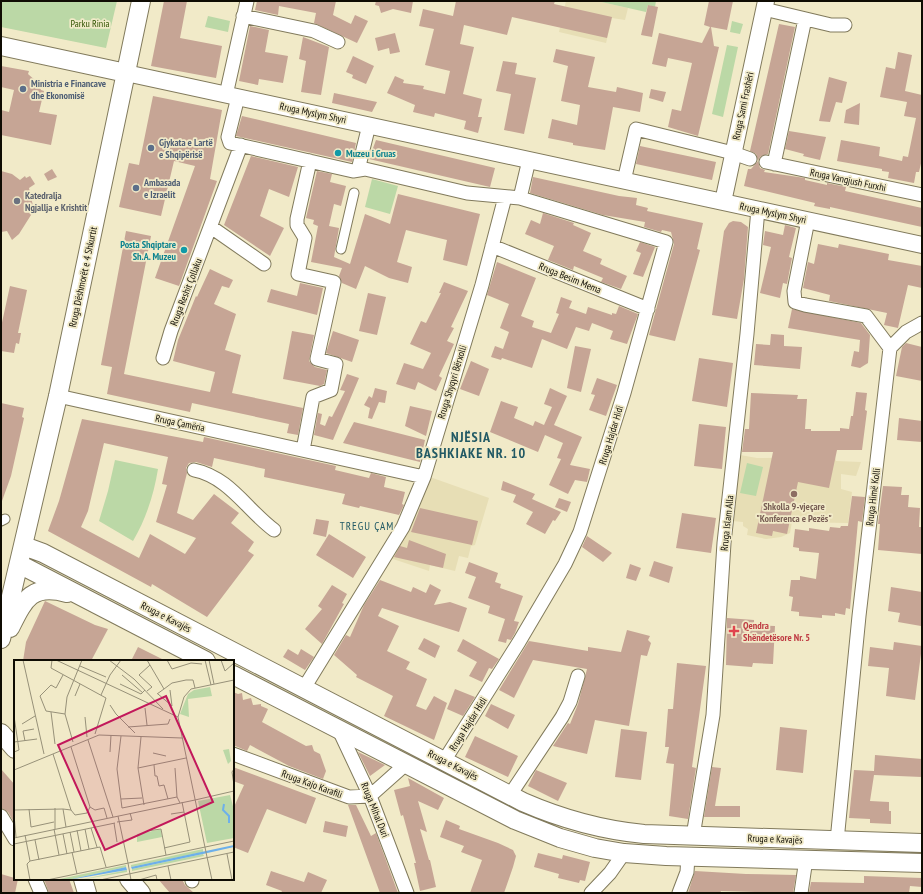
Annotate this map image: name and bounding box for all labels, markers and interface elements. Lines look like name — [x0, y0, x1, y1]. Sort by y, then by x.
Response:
park label: Parku Rinia — [71, 17, 109, 30]
street label: Rruga Sami Frashëri — [729, 71, 757, 141]
place label: Ministria e Financave dhe Ekonomisë — [31, 77, 106, 102]
marker: Ministria e Financave dhe Ekonomisë — [18, 84, 28, 94]
street label: Rruga Myslym Shyri — [278, 100, 348, 126]
place label: Gjykata e Lartë e Shqipërisë — [159, 136, 213, 161]
marker: Gjykata e Lartë e Shqipërisë — [146, 143, 156, 153]
place label: Muzeu i Gruas — [346, 147, 396, 160]
marker: Muzeu i Gruas — [333, 148, 343, 158]
street label: Rruga Vangjush Furxhi — [809, 166, 887, 194]
place label: Ambasada e Izraelit — [143, 176, 180, 201]
marker: Ambasada e Izraelit — [131, 183, 141, 193]
place label: Katedralja Ngjallja e Krishtit — [25, 189, 87, 214]
marker: Katedralja Ngjallja e Krishtit — [12, 196, 22, 206]
street label: Rruga Myslym Shyri — [738, 200, 808, 226]
street label: Rruga Dëshmorët e 4 Shkurtit — [66, 225, 100, 328]
place label: Posta Shqiptare Sh.A. Muzeu — [120, 238, 177, 263]
marker: Posta Shqiptare Sh.A. Muzeu — [179, 245, 189, 255]
street label: Rruga Reshit Çollaku — [167, 256, 205, 328]
street label: Rruga Besim Mema — [537, 260, 603, 296]
street label: Rruga Shyqyri Bërxolli — [435, 344, 469, 420]
street label: Rruga Hajdar Hidi — [596, 404, 626, 466]
street label: Rruga Çamëria — [154, 411, 206, 435]
district label: NJËSIA BASHKIAKE NR. 10 — [416, 428, 526, 462]
street label: Rruga Himë Kolli — [863, 467, 883, 527]
marker: Shkolla 9-vjeçare "Konferenca e Pezës" — [789, 489, 799, 499]
street label: Rruga Islam Alla — [718, 494, 736, 552]
place label: Shkolla 9-vjeçare "Konferenca e Pezës" — [756, 500, 832, 525]
district label: TREGU ÇAM — [340, 519, 394, 533]
street label: Rruga e Kavajës — [139, 599, 194, 636]
place label: Qendra Shëndetësore Nr. 5 — [743, 619, 810, 644]
marker: Qendra Shëndetësore Nr. 5 — [728, 625, 740, 637]
inset map — [14, 660, 234, 880]
street label: Rruga Hajdar Hidi — [446, 695, 490, 753]
street label: Rruga e Kavajës — [426, 747, 481, 784]
street label: Rruga Kajo Karafili — [280, 767, 344, 801]
street label: Rruga Mihal Duri — [358, 781, 392, 839]
street label: Rruga e Kavajës — [747, 832, 803, 846]

